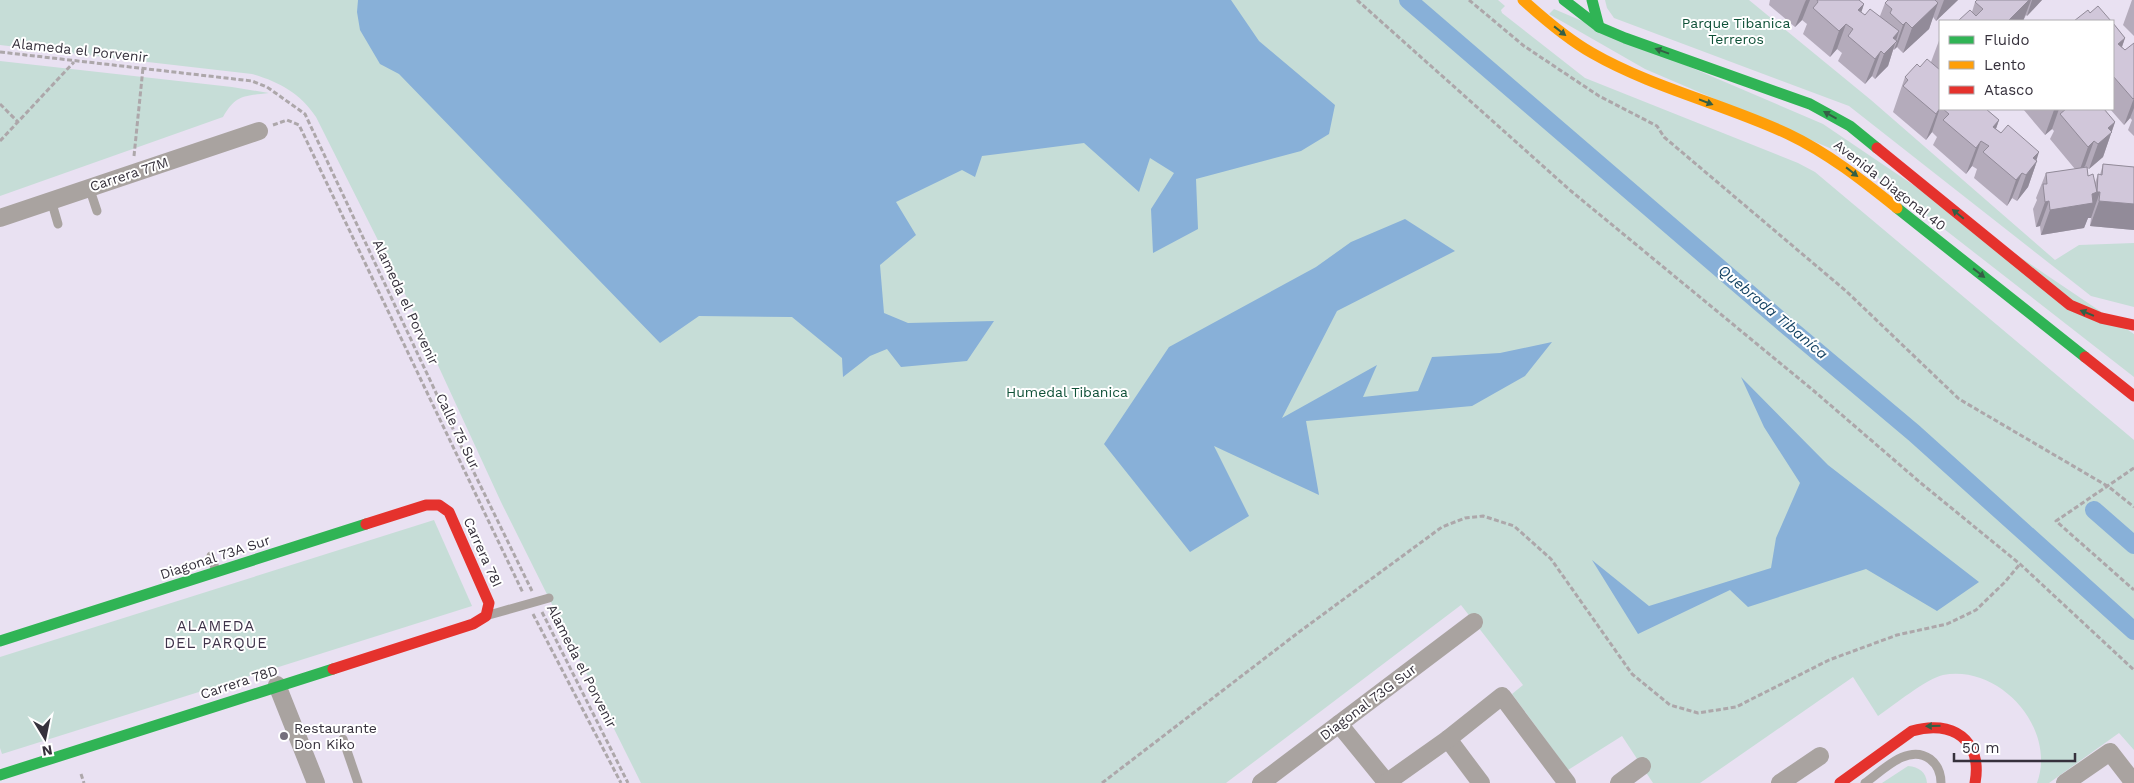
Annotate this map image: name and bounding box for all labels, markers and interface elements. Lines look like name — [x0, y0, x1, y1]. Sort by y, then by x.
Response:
park label: Parque Tibanica Terreros — [1682, 15, 1790, 47]
legend — [1939, 20, 2114, 110]
one-way arrow — [1553, 26, 1566, 37]
text: Fluido — [1984, 31, 2029, 49]
street label: Alameda el Porvenir — [11, 35, 149, 65]
one-way arrow — [1654, 47, 1669, 55]
text: Lento — [1984, 56, 2026, 74]
text: Atasco — [1984, 81, 2033, 99]
one-way arrow — [1699, 98, 1714, 106]
one-way arrow — [1823, 111, 1837, 119]
street label: Avenida Diagonal 40 — [1831, 136, 1949, 234]
street label: Carrera 77M — [88, 154, 170, 194]
one-way arrow — [1845, 167, 1858, 178]
one-way arrow — [1952, 209, 1965, 220]
street label: Alameda el Porvenir — [370, 237, 442, 368]
water label: Quebrada Tibaníca — [1715, 261, 1831, 363]
one-way arrow — [1972, 268, 1986, 278]
one-way arrow — [2080, 308, 2094, 316]
park label: Humedal Tibanica — [1006, 384, 1128, 400]
street label: Calle 75 Sur — [433, 390, 483, 472]
street label: Carrera 78I — [461, 515, 505, 589]
street label: Diagonal 73A Sur — [158, 532, 272, 582]
street label: Alameda el Porvenir — [544, 601, 620, 731]
district label: ALAMEDA DEL PARQUE — [164, 617, 268, 652]
street label: Diagonal 73G Sur — [1317, 660, 1419, 743]
street label: Carrera 78D — [198, 662, 280, 702]
north arrow — [20, 713, 70, 763]
place label: Restaurante Don Kiko — [294, 720, 377, 752]
one-way arrow — [1925, 723, 1941, 731]
marker: Restaurante Don Kiko — [278, 730, 290, 742]
scale bar — [1954, 730, 2075, 762]
text: 50 m — [1962, 739, 1999, 757]
text: N — [41, 742, 54, 760]

